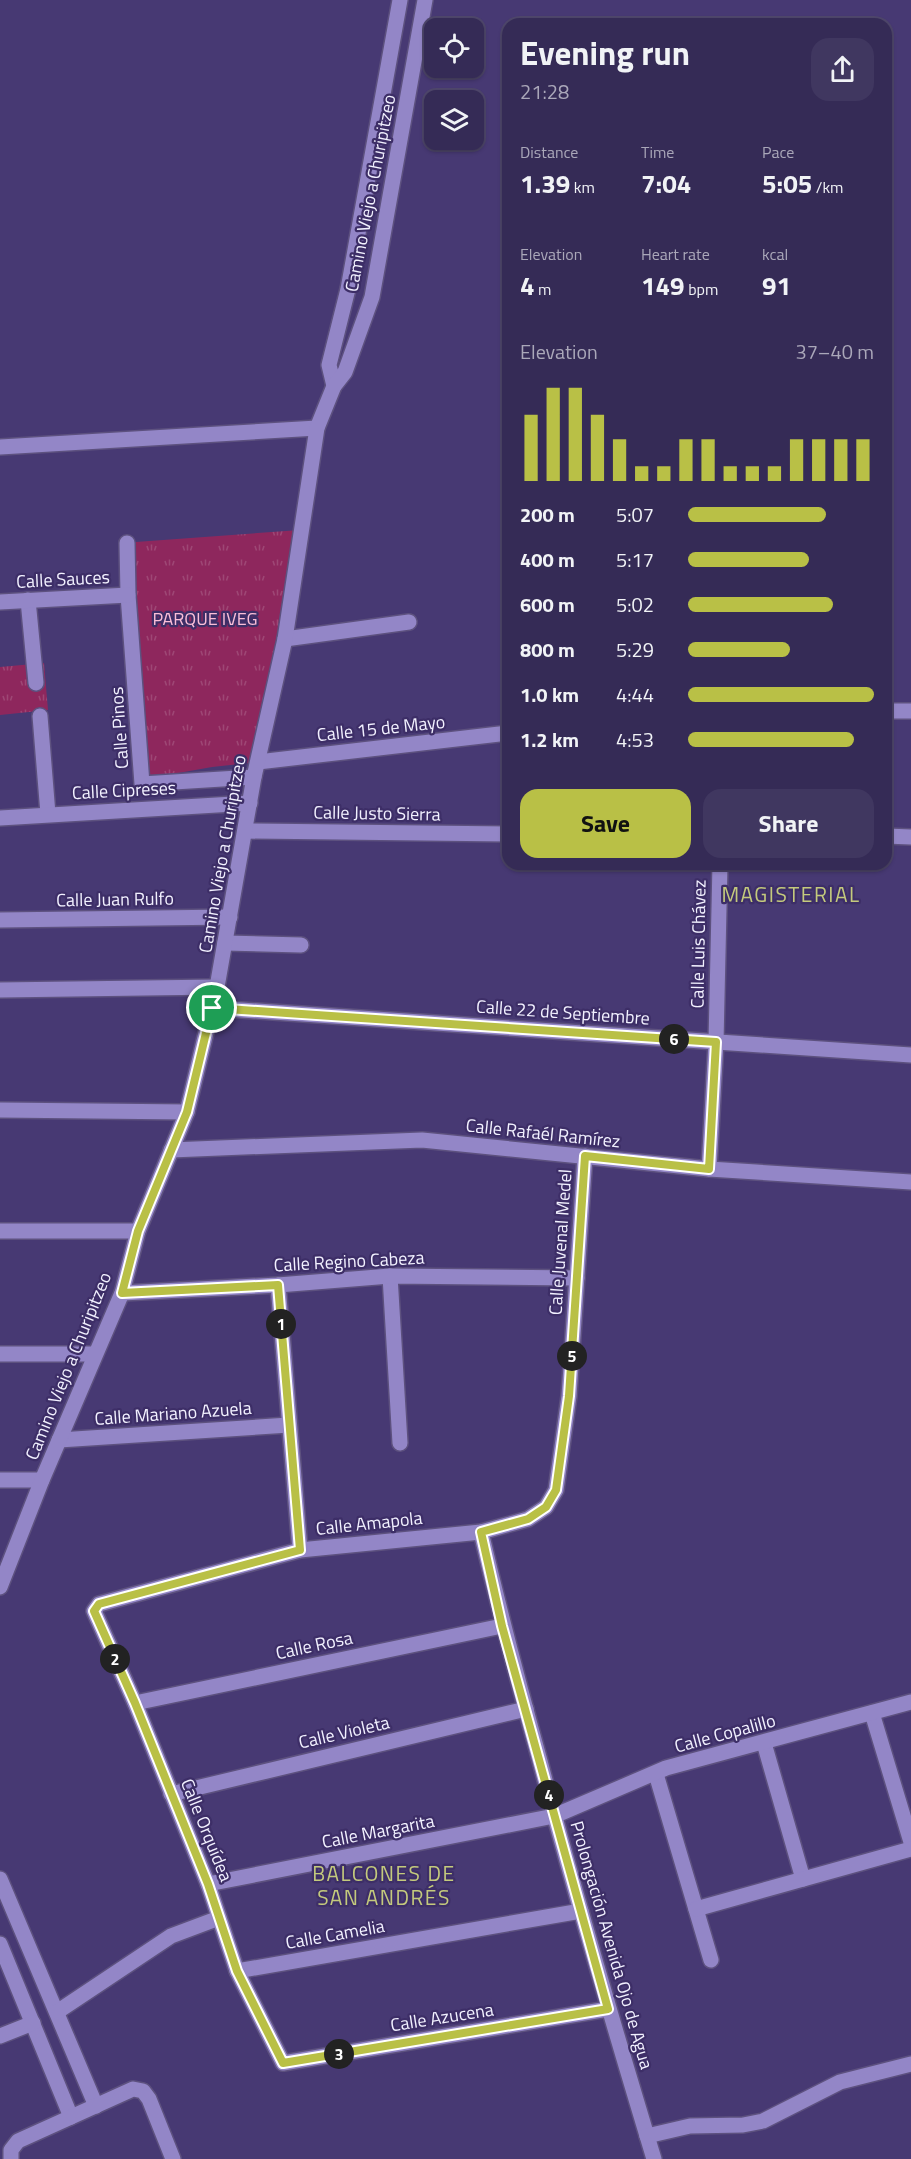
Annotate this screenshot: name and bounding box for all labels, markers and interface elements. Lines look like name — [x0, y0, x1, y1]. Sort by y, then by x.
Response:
map controls — [424, 18, 484, 150]
button: locate — [424, 18, 484, 78]
text: Evening run — [520, 28, 690, 78]
button: share — [811, 38, 874, 101]
text: 21:28 — [520, 76, 569, 107]
button: layers — [424, 90, 484, 150]
street label: Camino Viejo a Churipitzeo — [338, 92, 402, 294]
text: Distance — [520, 140, 578, 164]
text: Time — [641, 140, 674, 164]
text: Pace — [762, 140, 794, 164]
text: 1.39 — [520, 164, 570, 203]
text: 7:04 — [641, 164, 691, 203]
text: 5:05 — [762, 164, 812, 203]
text: km — [570, 175, 595, 199]
text: /km — [812, 175, 844, 199]
text: Elevation — [520, 242, 582, 266]
text: Heart rate — [641, 242, 710, 266]
text: kcal — [762, 242, 788, 266]
text: 4 — [520, 266, 535, 305]
text: 149 — [641, 266, 685, 305]
text: 91 — [762, 266, 791, 305]
text: m — [535, 277, 551, 301]
text: bpm — [685, 277, 718, 301]
text: Elevation — [520, 336, 598, 367]
text: 37–40 m — [795, 336, 874, 367]
text: 200 m — [520, 499, 575, 530]
text: 5:07 — [616, 499, 654, 530]
text: 400 m — [520, 544, 575, 575]
text: 5:17 — [616, 544, 654, 575]
street label: Calle Sauces — [15, 563, 111, 595]
text: 600 m — [520, 589, 575, 620]
text: 5:02 — [616, 589, 654, 620]
park label: PARQUE IVEG — [152, 605, 258, 632]
text: 800 m — [520, 634, 575, 665]
text: 5:29 — [616, 634, 654, 665]
text: 1.0 km — [520, 679, 579, 710]
text: 4:44 — [616, 679, 654, 710]
street label: Calle Pinos — [103, 686, 135, 770]
street label: Calle 15 de Mayo — [315, 708, 447, 748]
text: 1.2 km — [520, 724, 579, 755]
text: 4:53 — [616, 724, 654, 755]
street label: Camino Viejo a Churipitzeo — [191, 753, 253, 955]
street label: Calle Cipreses — [71, 774, 177, 806]
button: Save — [520, 789, 691, 858]
button: Share — [703, 789, 874, 858]
street label: Calle Justo Sierra — [313, 798, 441, 828]
district label: MAGISTERIAL — [721, 878, 861, 910]
street label: Calle Luis Chávez — [683, 879, 713, 1009]
street label: Calle Juan Rulfo — [56, 884, 174, 914]
pin — [186, 982, 237, 1033]
icon: arrive — [195, 991, 228, 1024]
street label: Calle 22 de Septiembre — [475, 992, 651, 1032]
pin: 6 — [659, 1024, 689, 1054]
text: 6 — [670, 1027, 678, 1051]
street label: Calle Rafaél Ramírez — [465, 1111, 621, 1155]
street label: Calle Juvenal Medel — [541, 1168, 579, 1316]
street label: Calle Regino Cabeza — [273, 1244, 425, 1278]
street label: Camino Viejo a Churipitzeo — [18, 1268, 118, 1464]
pin: 1 — [266, 1309, 296, 1339]
text: 1 — [277, 1312, 285, 1336]
pin: 5 — [557, 1341, 587, 1371]
text: 5 — [568, 1344, 576, 1368]
street label: Calle Mariano Azuela — [94, 1394, 252, 1432]
street label: Calle Amapola — [314, 1504, 424, 1542]
street label: Calle Rosa — [273, 1624, 355, 1666]
pin: 2 — [100, 1644, 130, 1674]
text: 2 — [111, 1647, 119, 1671]
street label: Calle Copalillo — [671, 1707, 779, 1759]
street label: Calle Violeta — [296, 1708, 392, 1756]
street label: Calle Orquídea — [174, 1775, 240, 1885]
pin: 4 — [534, 1780, 564, 1810]
text: 4 — [545, 1783, 553, 1807]
street label: Calle Margarita — [319, 1807, 437, 1855]
street label: Prolongación Avenida Ojo de Agua — [564, 1818, 660, 2072]
district label: BALCONES DE SAN ANDRÉS — [312, 1857, 456, 1913]
street label: Calle Camelia — [283, 1912, 387, 1956]
street label: Calle Azucena — [388, 1996, 496, 2038]
pin: 3 — [324, 2039, 354, 2069]
text: 3 — [335, 2042, 343, 2066]

